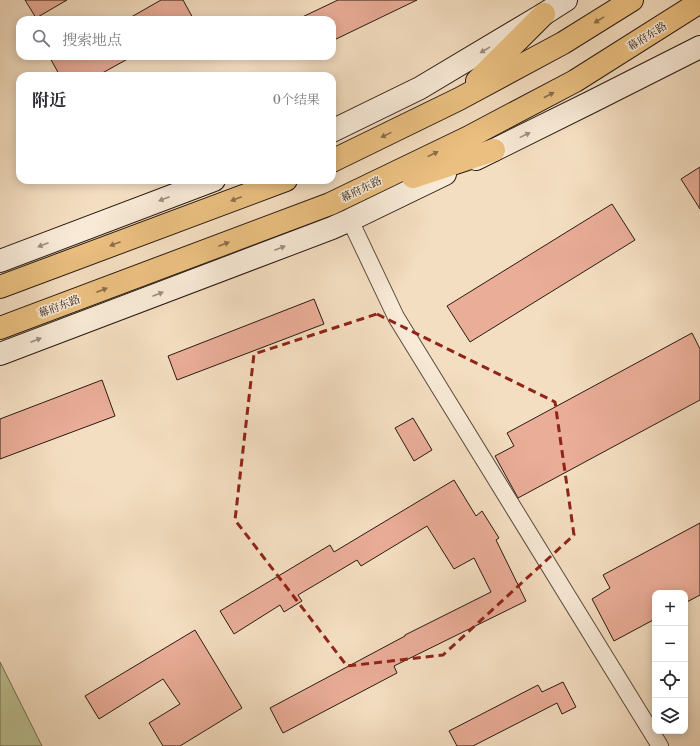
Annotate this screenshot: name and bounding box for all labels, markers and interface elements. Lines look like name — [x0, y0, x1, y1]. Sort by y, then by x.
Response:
search box — [16, 16, 336, 60]
one-way arrow — [593, 17, 605, 24]
street label: 幕府东路 — [625, 18, 669, 54]
icon: search — [30, 27, 52, 49]
text: 搜索地点 — [62, 30, 122, 49]
one-way arrow — [479, 46, 491, 53]
text: 附近 — [32, 90, 66, 110]
text: 0个结果 — [273, 91, 320, 107]
one-way arrow — [543, 92, 555, 98]
one-way arrow — [380, 132, 392, 138]
one-way arrow — [519, 132, 530, 138]
one-way arrow — [427, 151, 439, 157]
street label: 幕府东路 — [338, 173, 384, 205]
one-way arrow — [158, 196, 170, 202]
one-way arrow — [230, 196, 242, 202]
one-way arrow — [218, 240, 230, 246]
one-way arrow — [36, 242, 48, 248]
one-way arrow — [108, 242, 120, 248]
one-way arrow — [274, 244, 286, 250]
one-way arrow — [97, 286, 109, 292]
one-way arrow — [152, 290, 164, 296]
street label: 幕府东路 — [36, 292, 82, 320]
one-way arrow — [31, 336, 43, 342]
map controls — [652, 590, 688, 734]
button: + — [652, 590, 688, 626]
button: − — [652, 626, 688, 662]
button: locate — [652, 662, 688, 698]
button: layers — [652, 698, 688, 734]

